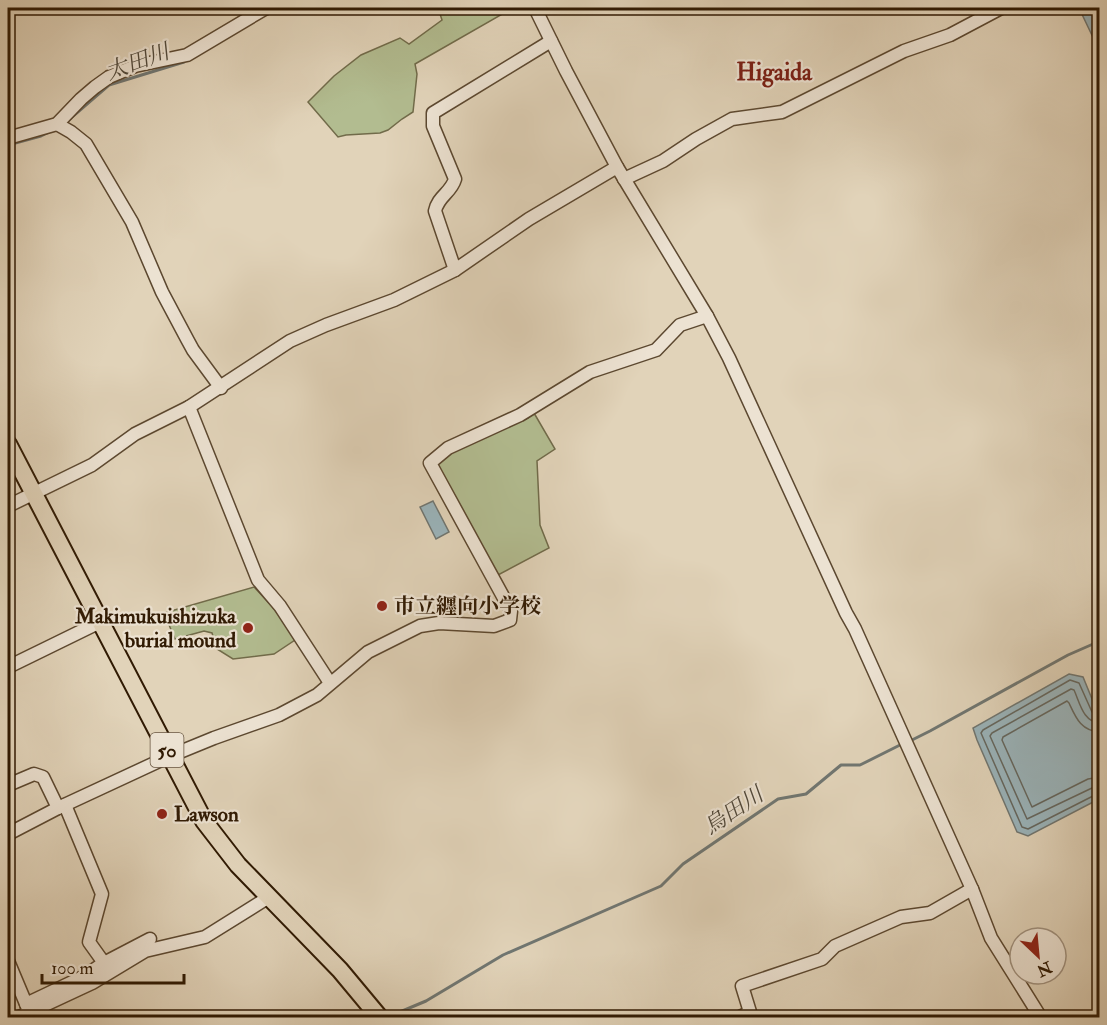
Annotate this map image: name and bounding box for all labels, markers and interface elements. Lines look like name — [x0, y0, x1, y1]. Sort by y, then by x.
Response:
water label: 太田川 — [102, 37, 175, 86]
district label: Higaida — [736, 57, 813, 88]
place label: 市立纒向小学校 — [394, 593, 541, 620]
marker: 市立纒向小学校 — [375, 599, 389, 613]
place label: Makimukuishizuka burial mound — [74, 603, 237, 654]
marker: Makimukuishizuka burial mound — [241, 621, 255, 635]
road number: 50 — [150, 733, 184, 767]
water label: 烏田川 — [698, 780, 770, 841]
place label: Lawson — [174, 801, 239, 828]
marker: Lawson — [155, 807, 169, 821]
north arrow — [1008, 926, 1068, 986]
scale bar — [42, 947, 184, 985]
text: N — [1033, 956, 1056, 981]
text: 100 m — [51, 957, 94, 980]

